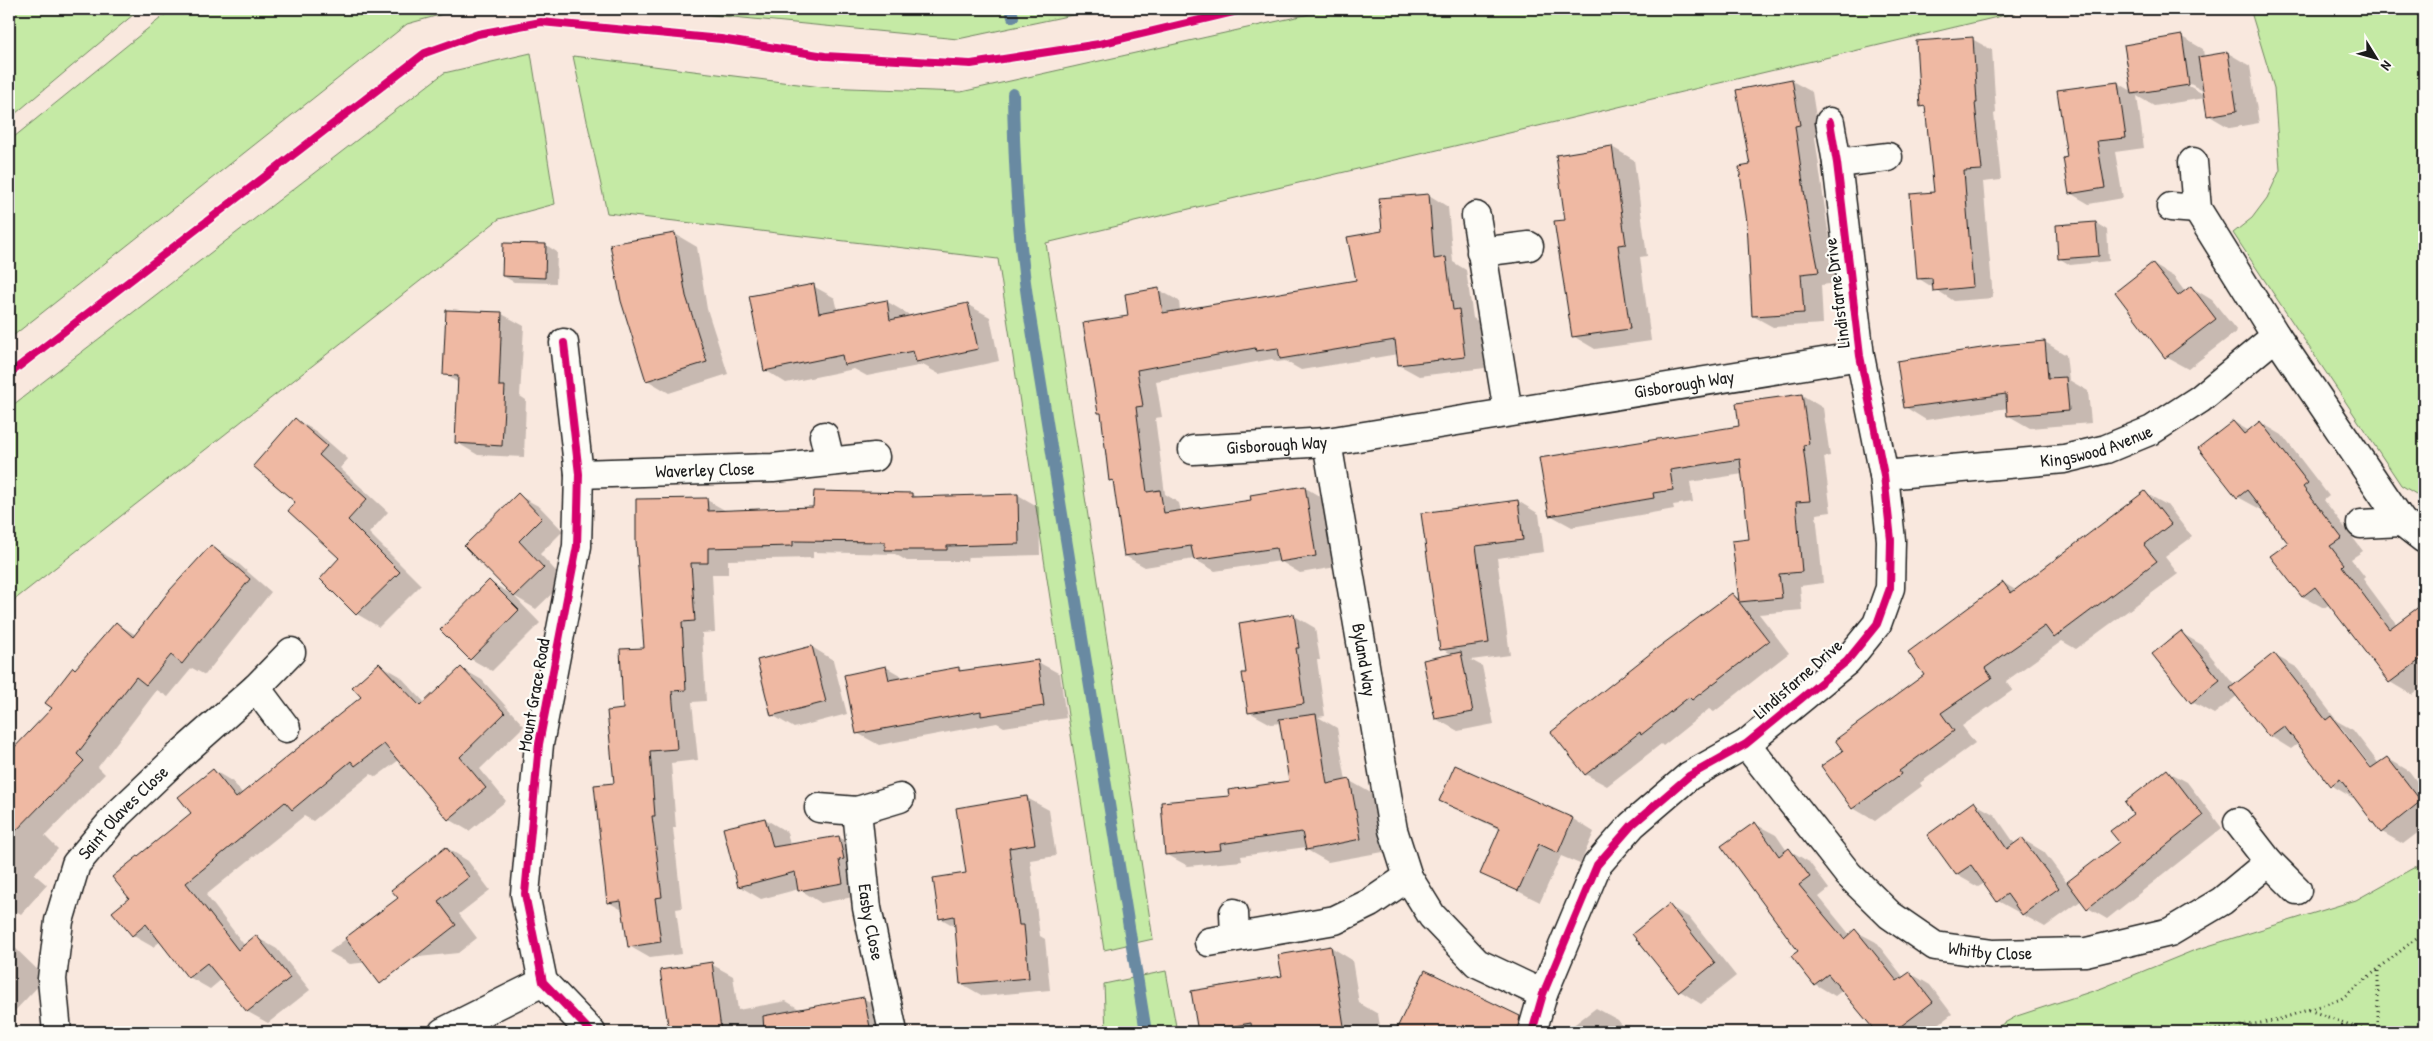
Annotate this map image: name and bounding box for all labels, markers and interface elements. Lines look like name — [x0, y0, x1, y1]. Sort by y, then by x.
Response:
north arrow — [2350, 32, 2400, 82]
text: N — [2377, 57, 2397, 75]
street label: Lindisfarne Drive — [1817, 237, 1856, 349]
street label: Gisborough Way — [1632, 363, 1736, 404]
street label: Kingswood Avenue — [2039, 418, 2156, 473]
street label: Gisborough Way — [1226, 429, 1328, 460]
street label: Waverley Close — [655, 456, 755, 484]
street label: Byland Way — [1346, 621, 1383, 699]
street label: Lindisfarne Drive — [1748, 633, 1848, 724]
street label: Mount Grace Road — [511, 637, 556, 753]
street label: Saint Olaves Close — [72, 760, 173, 865]
street label: Easby Close — [853, 883, 891, 962]
street label: Whitby Close — [1947, 935, 2032, 966]

